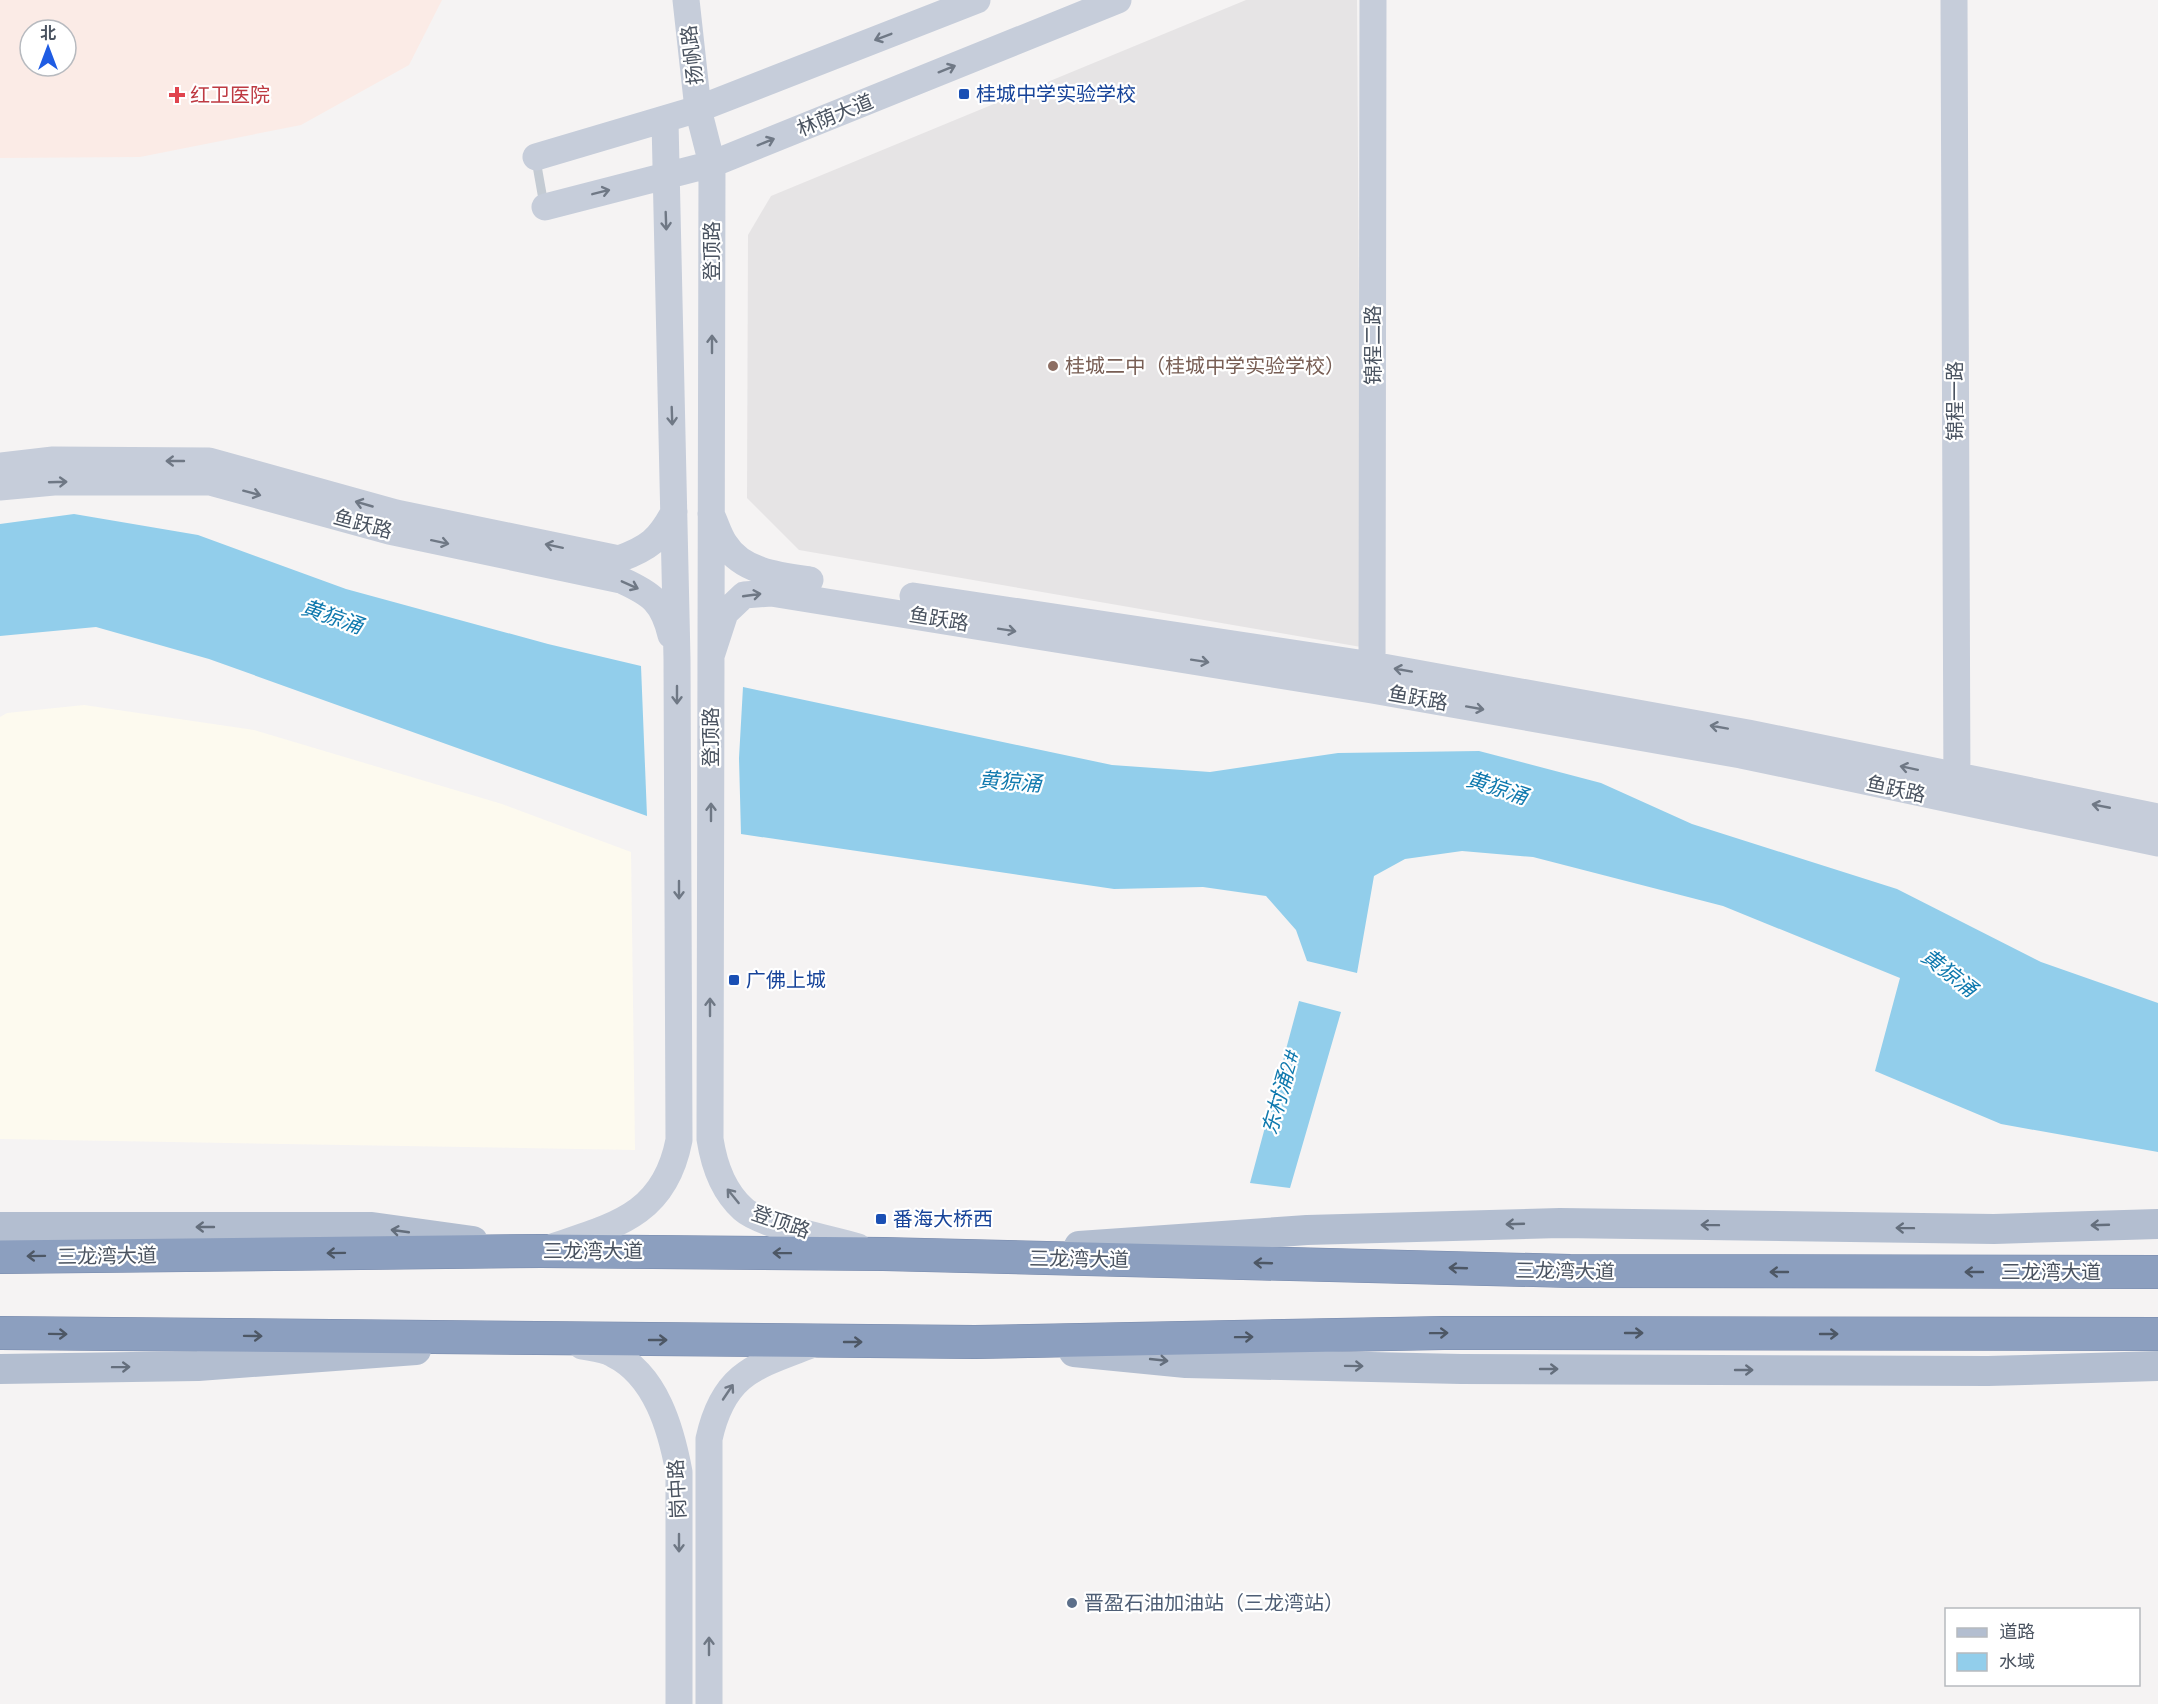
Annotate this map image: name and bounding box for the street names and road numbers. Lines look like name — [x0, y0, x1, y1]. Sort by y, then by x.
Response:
street label: 扬帆路 — [675, 24, 707, 86]
street label: 林荫大道 — [793, 88, 876, 140]
street label: 登顶路 — [699, 221, 723, 281]
street label: 锦程二路 — [1360, 305, 1384, 385]
street label: 锦程一路 — [1942, 361, 1966, 441]
street label: 鱼跃路 — [331, 504, 395, 542]
street label: 鱼跃路 — [908, 601, 971, 635]
street label: 鱼跃路 — [1387, 680, 1450, 714]
street label: 登顶路 — [698, 707, 722, 767]
street label: 鱼跃路 — [1864, 770, 1928, 806]
street label: 登顶路 — [749, 1200, 814, 1242]
street label: 三龙湾大道 — [543, 1238, 643, 1262]
street label: 三龙湾大道 — [57, 1242, 157, 1268]
street label: 三龙湾大道 — [1029, 1245, 1129, 1271]
street label: 三龙湾大道 — [1515, 1257, 1615, 1283]
street label: 三龙湾大道 — [2001, 1259, 2101, 1283]
street label: 岗中路 — [662, 1458, 690, 1520]

